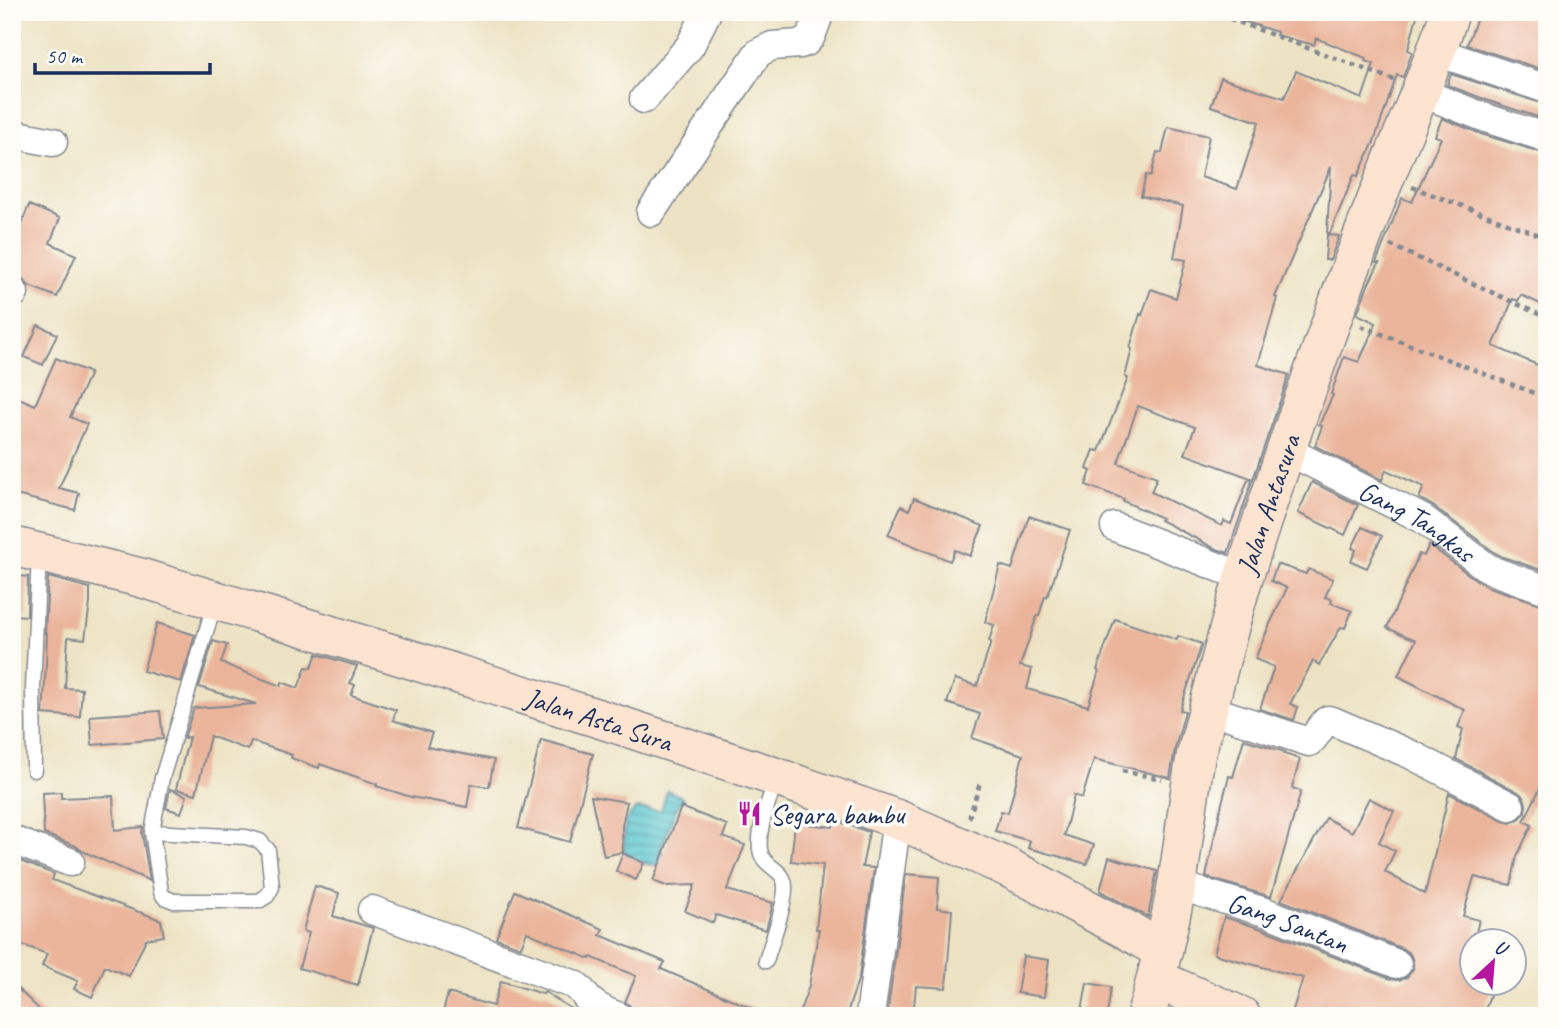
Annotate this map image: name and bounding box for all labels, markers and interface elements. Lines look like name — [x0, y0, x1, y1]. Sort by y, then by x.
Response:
scale bar — [35, 32, 210, 76]
text: 50 m — [46, 43, 84, 69]
street label: Jalan Antasura — [1228, 428, 1308, 580]
street label: Gang Tangkas — [1353, 473, 1484, 571]
street label: Jalan Asta Sura — [519, 679, 678, 760]
place label: Segara bambu — [770, 797, 906, 832]
restaurant icon: Segara bambu — [736, 800, 764, 828]
street label: Gang Santan — [1223, 885, 1353, 961]
north arrow — [1458, 926, 1528, 996]
text: U — [1491, 935, 1513, 962]

